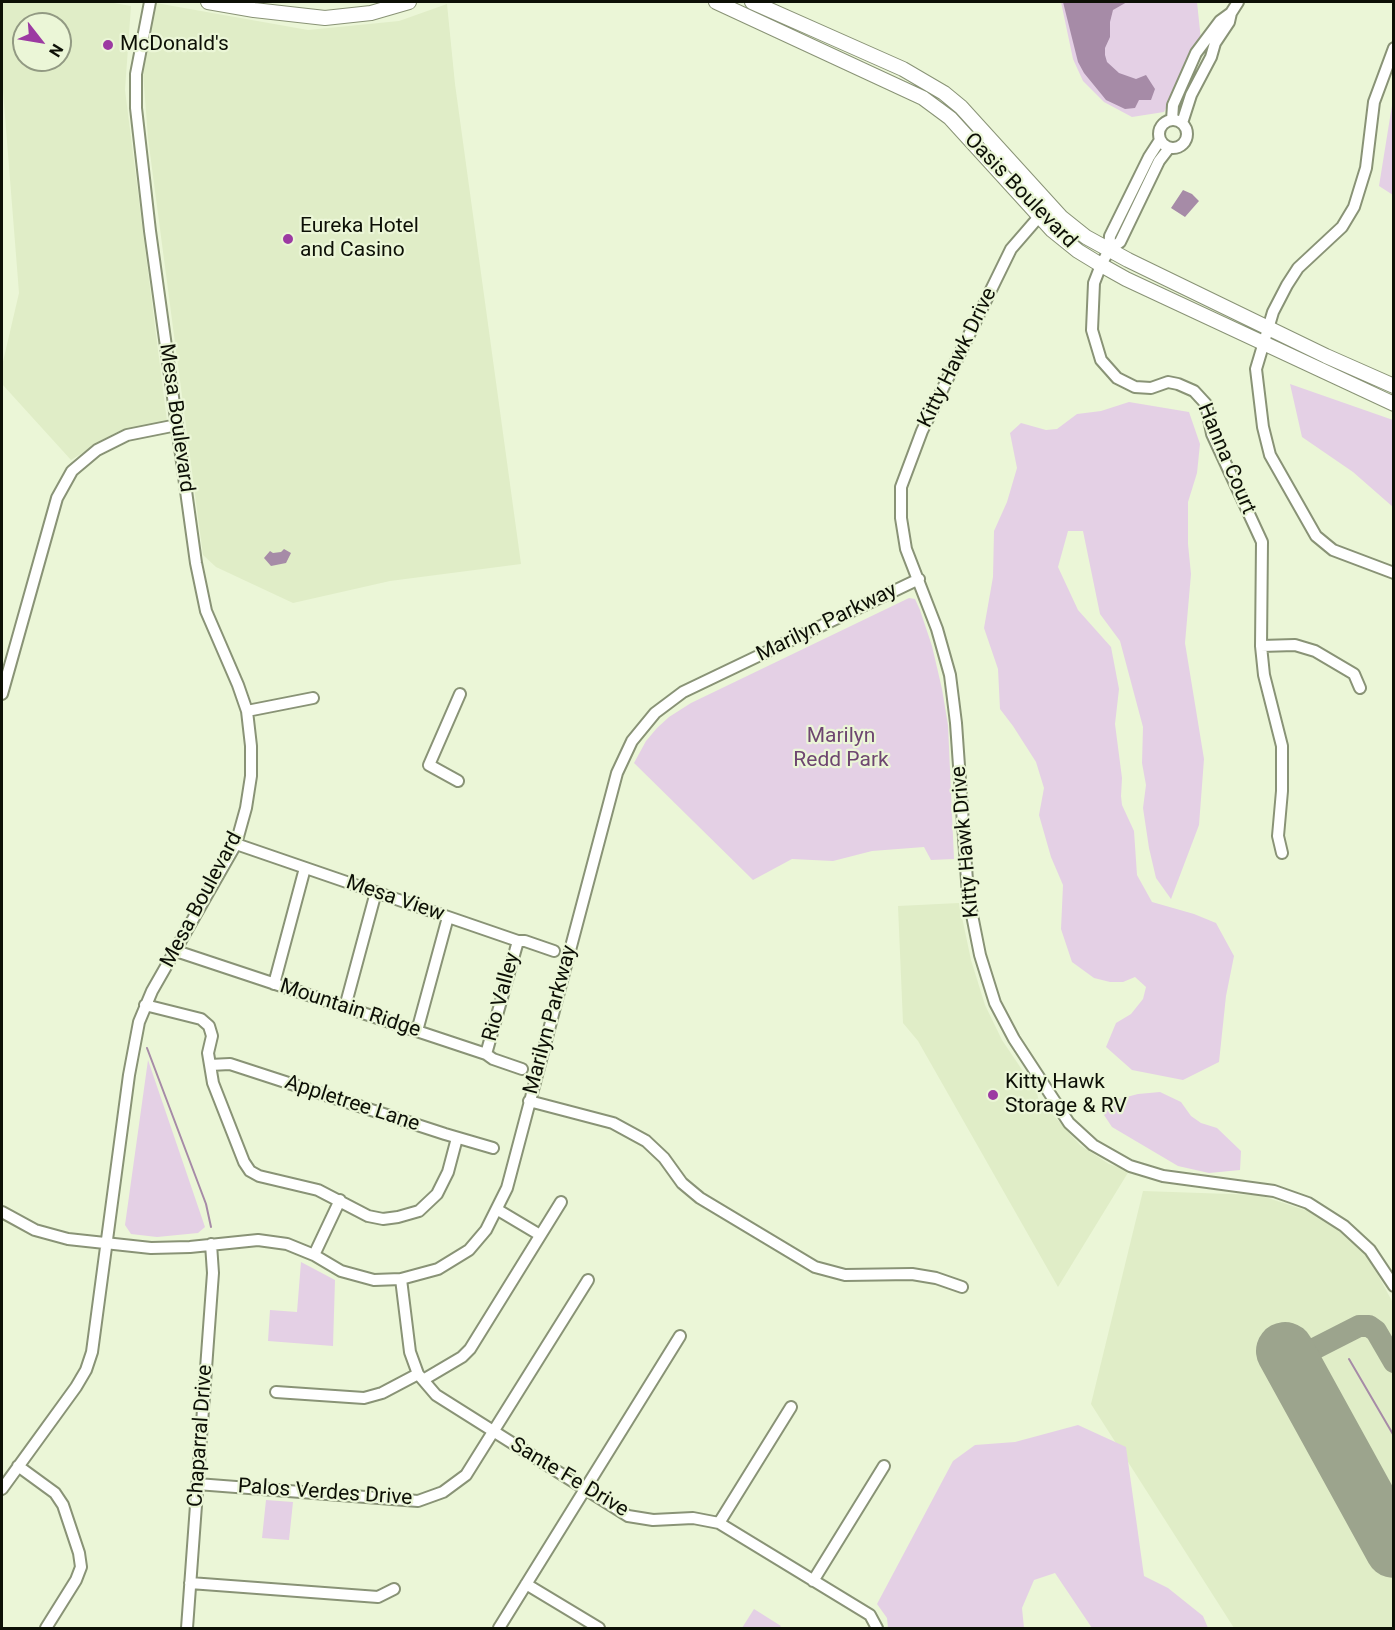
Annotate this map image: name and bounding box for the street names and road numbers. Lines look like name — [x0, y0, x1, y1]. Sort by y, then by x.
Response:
street label: Oasis Boulevard — [959, 128, 1081, 254]
street label: Kitty Hawk Drive — [913, 284, 1003, 432]
street label: Mesa Boulevard — [153, 342, 199, 494]
street label: Hanna Court — [1191, 400, 1261, 518]
street label: Marilyn Parkway — [753, 578, 901, 668]
street label: Kitty Hawk Drive — [947, 765, 985, 919]
street label: Mesa Boulevard — [156, 828, 248, 972]
street label: Mesa View — [343, 870, 447, 928]
street label: Marilyn Parkway — [519, 943, 583, 1097]
street label: Rio Valley — [478, 950, 526, 1044]
street label: Mountain Ridge — [276, 974, 424, 1044]
street label: Appletree Lane — [281, 1070, 423, 1138]
street label: Chaparral Drive — [183, 1364, 219, 1508]
street label: Sante Fe Drive — [505, 1433, 633, 1523]
street label: Palos Verdes Drive — [237, 1474, 413, 1512]

